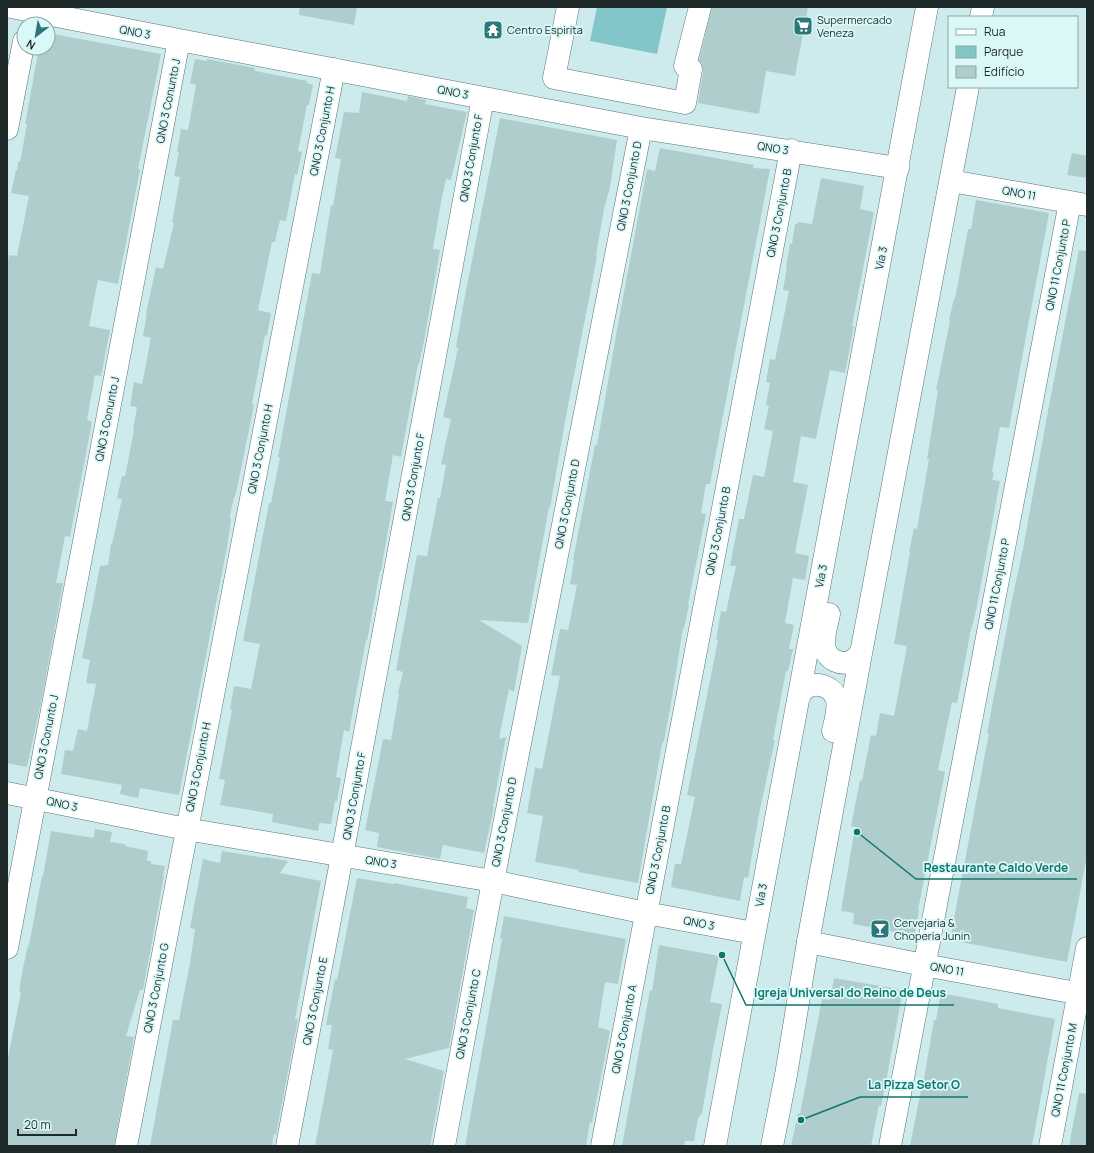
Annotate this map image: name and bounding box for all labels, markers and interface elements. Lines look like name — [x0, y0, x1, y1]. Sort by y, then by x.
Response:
place label: Supermercado Veneza — [817, 12, 892, 40]
supermarket icon: Supermercado Veneza — [792, 15, 814, 37]
north arrow — [16, 16, 56, 56]
legend — [948, 16, 1078, 88]
temple icon: Centro Espirita — [482, 19, 504, 41]
street label: QNO 3 — [118, 21, 152, 42]
place label: Centro Espirita — [507, 22, 583, 37]
text: Rua — [984, 23, 1005, 40]
text: N — [23, 36, 38, 53]
text: Parque — [984, 43, 1023, 60]
street label: QNO 3 Conunto J — [152, 57, 183, 144]
text: Edifício — [984, 63, 1024, 80]
street label: QNO 3 — [436, 81, 470, 102]
street label: QNO 3 Conjunto H — [305, 85, 338, 177]
street label: QNO 3 Conjunto F — [455, 112, 486, 203]
street label: QNO 3 — [756, 138, 790, 157]
street label: QNO 3 Conjunto D — [612, 140, 645, 232]
street label: QNO 3 Conjunto B — [763, 167, 795, 259]
street label: QNO 11 — [1001, 182, 1037, 203]
street label: QNO 11 Conjunto P — [1041, 218, 1074, 312]
street label: Via 3 — [871, 245, 890, 271]
street label: QNO 3 Conunto J — [91, 375, 122, 462]
street label: QNO 3 Conjunto H — [243, 403, 276, 495]
street label: QNO 3 Conjunto F — [397, 431, 428, 522]
street label: QNO 3 Conjunto D — [550, 458, 583, 550]
street label: QNO 3 Conjunto B — [702, 485, 734, 577]
street label: QNO 11 Conjunto P — [980, 537, 1013, 631]
street label: Via 3 — [811, 563, 830, 589]
street label: QNO 3 Conunto J — [30, 693, 61, 780]
street label: QNO 3 Conjunto H — [181, 721, 214, 813]
street label: QNO 3 Conjunto F — [338, 750, 369, 841]
street label: QNO 3 Conjunto D — [487, 776, 520, 868]
street label: QNO 3 — [45, 793, 79, 814]
street label: QNO 3 Conjunto B — [642, 804, 674, 896]
street label: QNO 3 — [364, 852, 398, 871]
callout: Restaurante Caldo Verde — [916, 855, 1077, 879]
text: Restaurante Caldo Verde — [924, 859, 1068, 876]
street label: Via 3 — [751, 882, 770, 908]
street label: QNO 3 — [682, 912, 716, 933]
place label: Cervejaria & Choperia Junin — [894, 915, 970, 943]
bar icon: Cervejaria & Choperia Junin — [869, 918, 891, 940]
street label: QNO 3 Conjunto G — [139, 941, 172, 1034]
street label: QNO 3 Conjunto E — [299, 955, 330, 1046]
street label: QNO 11 — [929, 958, 965, 979]
street label: QNO 3 Conjunto C — [451, 967, 484, 1060]
callout: Igreja Universal do Reino de Deus — [746, 981, 954, 1005]
street label: QNO 3 Conjunto A — [608, 983, 640, 1075]
text: Igreja Universal do Reino de Deus — [754, 984, 946, 1001]
street label: QNO 11 Conjunto M — [1047, 1022, 1080, 1118]
callout: La Pizza Setor O — [860, 1073, 968, 1097]
text: La Pizza Setor O — [868, 1076, 960, 1093]
scale bar — [18, 1111, 76, 1137]
text: 20 m — [24, 1116, 51, 1133]

